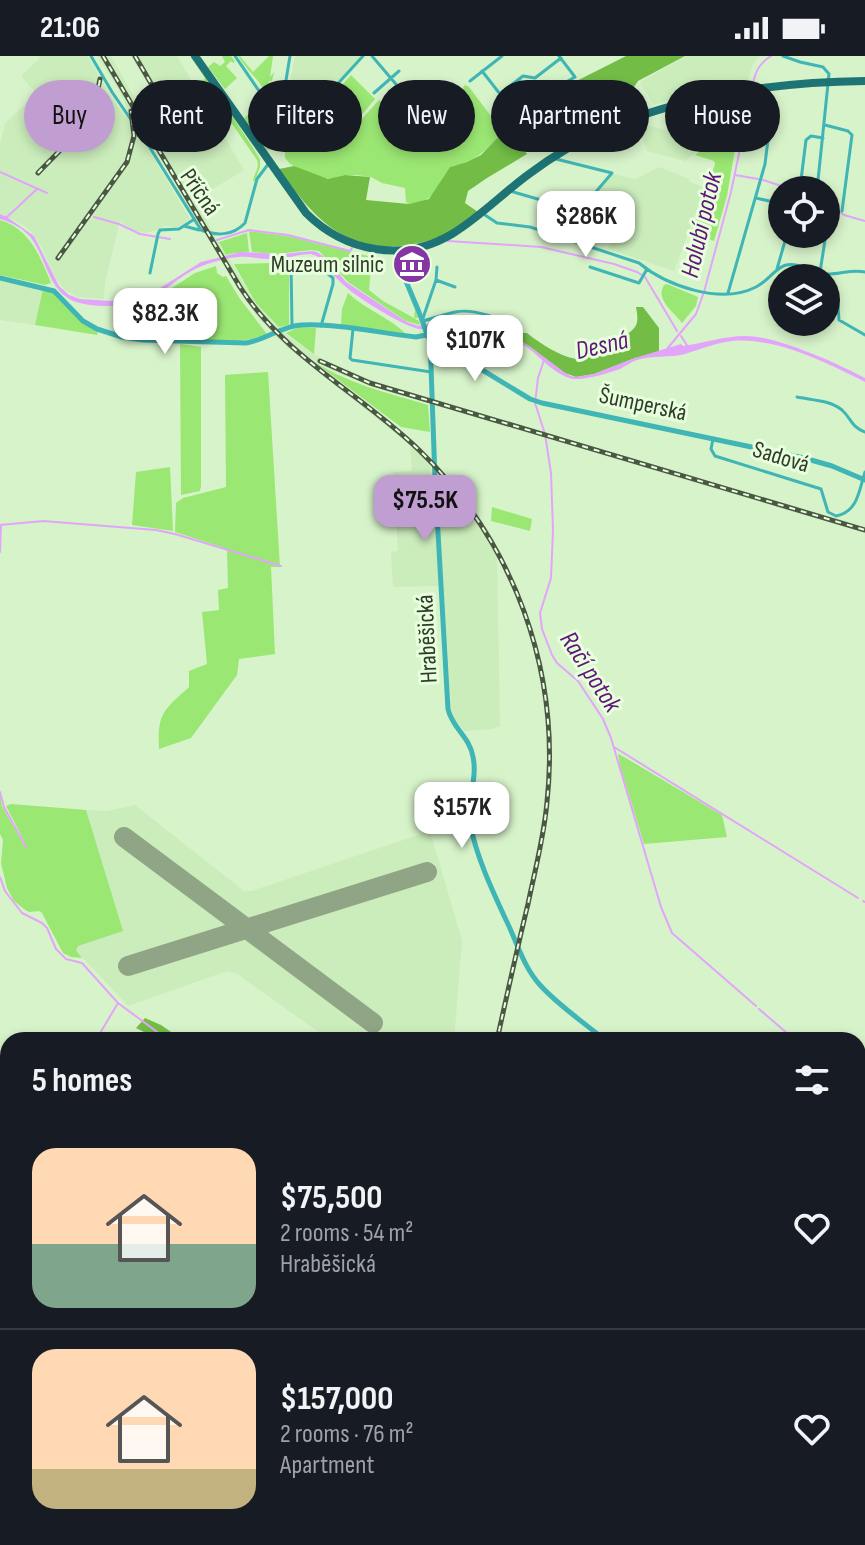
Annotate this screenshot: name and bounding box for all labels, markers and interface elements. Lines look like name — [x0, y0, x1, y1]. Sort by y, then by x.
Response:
text: 21:06 — [40, 10, 100, 46]
chip: Buy — [24, 80, 115, 152]
chip: Rent — [131, 80, 232, 152]
chip: Filters — [248, 80, 362, 152]
chip: New — [378, 80, 475, 152]
chip: Apartment — [491, 80, 649, 152]
chip: House — [665, 80, 780, 152]
street label: Příčná — [174, 163, 226, 221]
water label: Holubí potok — [675, 168, 729, 281]
map controls — [768, 176, 840, 336]
button: locate — [768, 176, 840, 248]
pin: $286K — [530, 191, 642, 259]
text: $286K — [555, 201, 617, 232]
museum icon: Muzeum silnic — [391, 243, 433, 285]
place label: Muzeum silnic — [271, 250, 384, 279]
button: layers — [768, 264, 840, 336]
pin: $82.3K — [100, 288, 230, 356]
text: $82.3K — [131, 298, 199, 329]
pin: $107K — [419, 315, 531, 383]
text: $107K — [445, 325, 505, 356]
water label: Desná — [573, 325, 632, 367]
street label: Šumperská — [597, 381, 689, 427]
street label: Sadová — [749, 435, 813, 479]
pin: $75.5K — [360, 475, 490, 543]
text: $75.5K — [392, 485, 458, 516]
street label: Hraběšická — [410, 594, 444, 684]
water label: Račí potok — [553, 626, 628, 719]
pin: $157K — [406, 782, 518, 850]
text: $157K — [432, 792, 492, 823]
icon: filters — [790, 1058, 834, 1102]
text: 5 homes — [32, 1060, 132, 1101]
text: $75,500 — [280, 1177, 383, 1218]
icon: home — [96, 1180, 192, 1276]
icon: heart — [790, 1206, 834, 1250]
text: 2 rooms · 54 m² — [280, 1218, 413, 1249]
text: Hraběšická — [280, 1249, 376, 1280]
text: $157,000 — [280, 1378, 393, 1419]
icon: home — [96, 1381, 192, 1477]
icon: heart — [790, 1407, 834, 1451]
text: 2 rooms · 76 m² — [280, 1419, 414, 1450]
text: Apartment — [280, 1450, 374, 1481]

